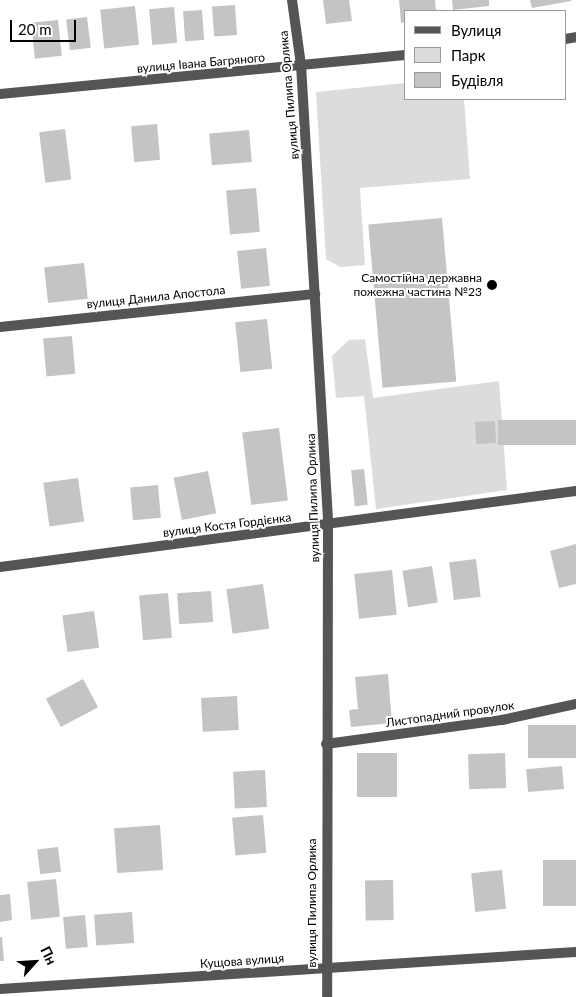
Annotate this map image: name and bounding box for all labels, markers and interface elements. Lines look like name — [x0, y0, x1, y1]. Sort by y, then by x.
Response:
scale bar — [12, 10, 79, 42]
legend — [404, 10, 566, 100]
text: 20 m — [18, 20, 52, 38]
text: Вулиця — [451, 21, 501, 39]
street label: вулиця Пилипа Орлика — [276, 30, 302, 160]
text: Парк — [451, 46, 485, 64]
street label: вулиця Івана Багряного — [136, 50, 266, 76]
text: Будівля — [451, 71, 503, 89]
place label: Самостійна державна пожежна частина №23 — [353, 271, 482, 299]
marker: Самостійна державна пожежна частина №23 — [486, 279, 498, 291]
street label: вулиця Данила Апостола — [86, 283, 226, 311]
street label: вулиця Пилипа Орлика — [304, 433, 322, 563]
street label: вулиця Костя Гордієнка — [162, 510, 292, 540]
street label: Листопадний провулок — [385, 698, 515, 730]
street label: вулиця Пилипа Орлика — [305, 838, 319, 968]
north arrow — [10, 937, 60, 987]
text: Пн — [37, 943, 61, 967]
street label: Кущова вулиця — [199, 951, 285, 971]

